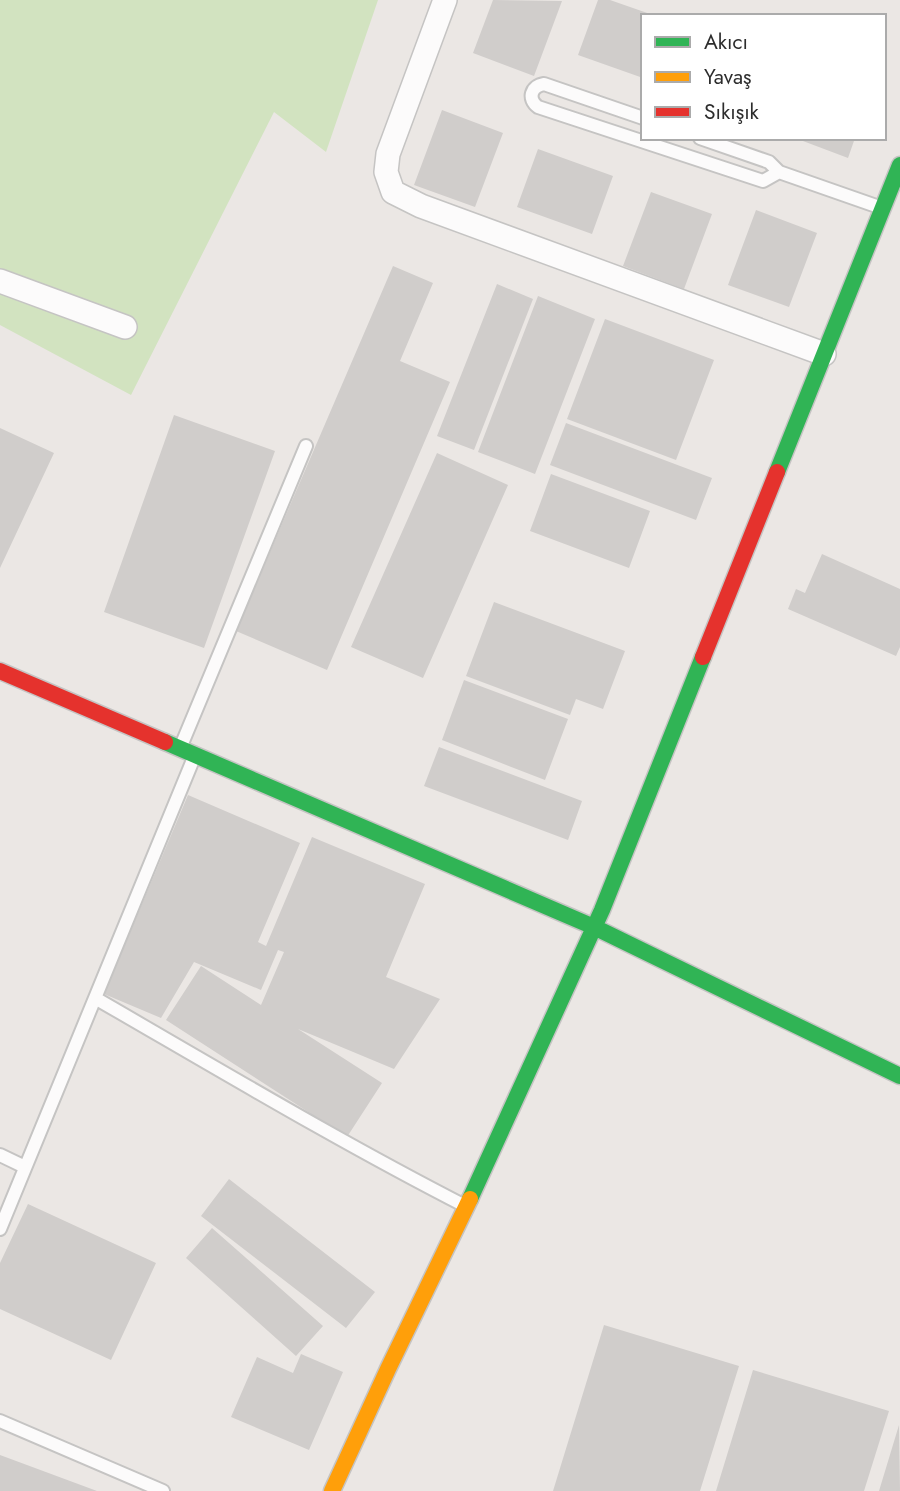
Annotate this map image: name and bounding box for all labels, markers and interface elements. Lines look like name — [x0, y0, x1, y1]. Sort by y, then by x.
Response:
legend — [641, 14, 886, 140]
text: Akıcı — [704, 27, 748, 57]
text: Yavaş — [704, 62, 751, 92]
text: Sıkışık — [704, 97, 760, 127]

